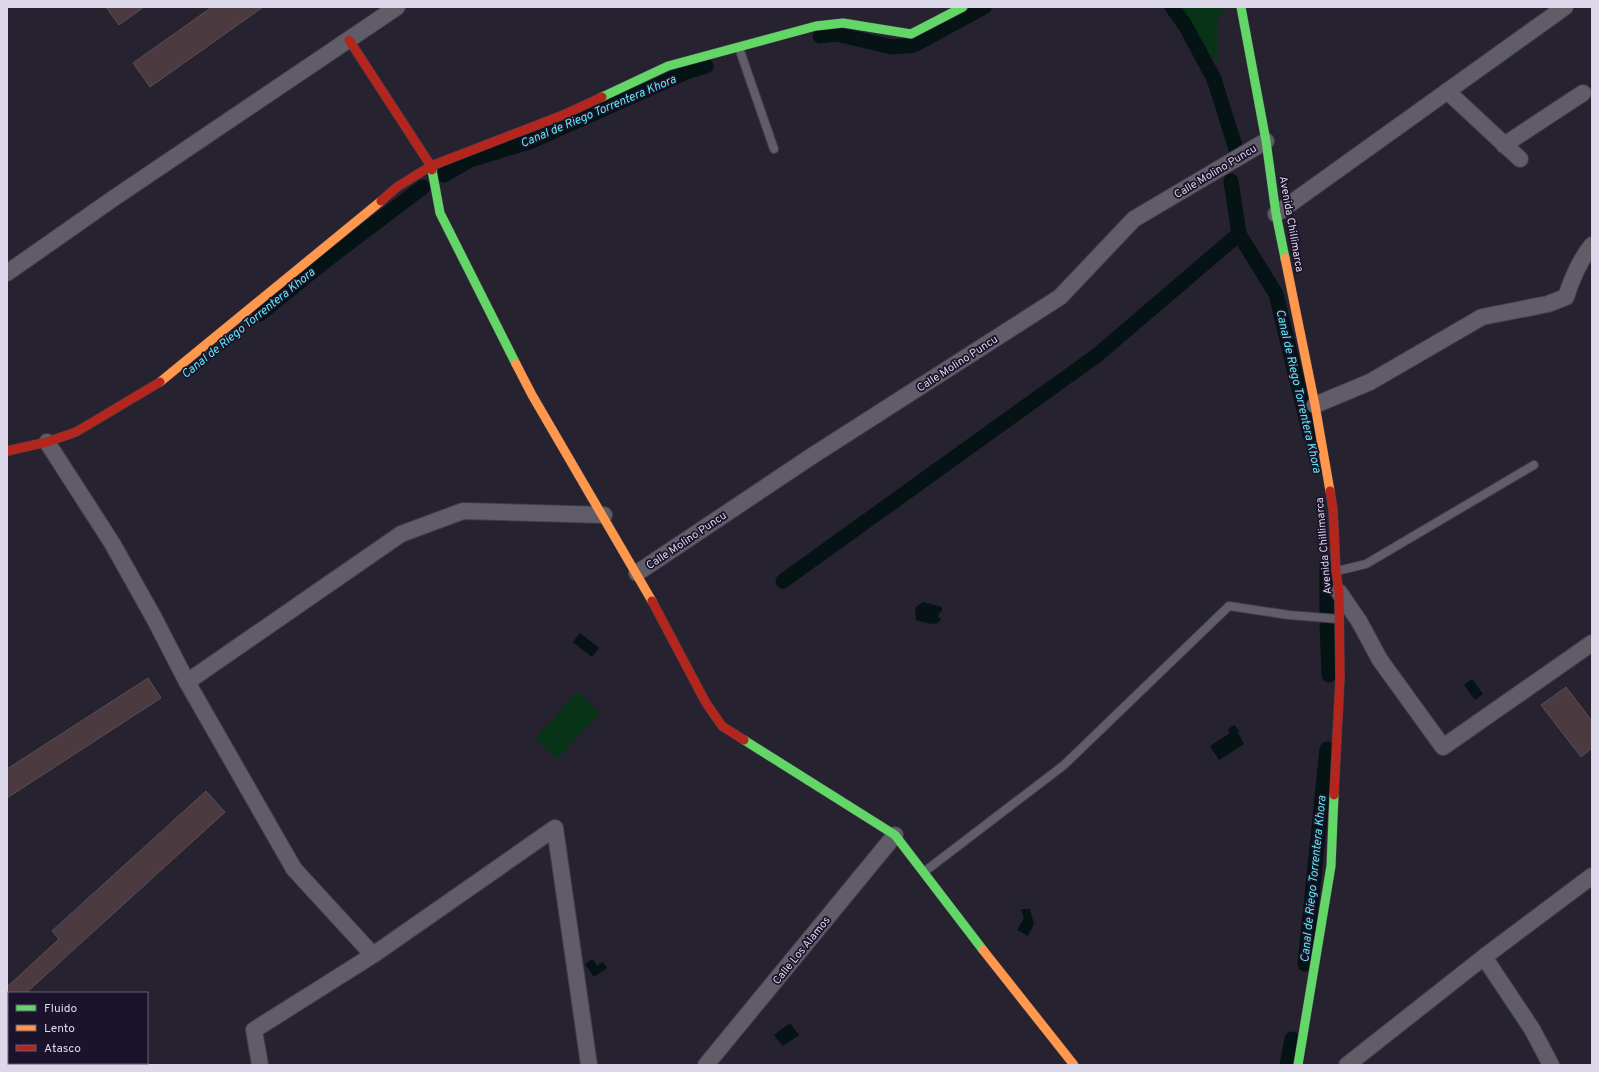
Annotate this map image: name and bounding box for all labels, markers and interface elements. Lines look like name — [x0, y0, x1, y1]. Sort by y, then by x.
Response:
water label: Canal de Riego Torrentera Khora — [518, 72, 679, 152]
street label: Calle Molino Puncu — [1172, 142, 1259, 202]
street label: Avenida Chillimarca — [1276, 175, 1306, 273]
water label: Canal de Riego Torrentera Khora — [178, 264, 319, 383]
water label: Canal de Riego Torrentera Khora — [1271, 308, 1325, 475]
street label: Calle Molino Puncu — [914, 332, 1001, 395]
street label: Avenida Chillimarca — [1313, 497, 1335, 595]
street label: Calle Molino Puncu — [644, 509, 729, 573]
water label: Canal de Riego Torrentera Khora — [1297, 794, 1331, 963]
street label: Calle Los Alamos — [770, 914, 834, 988]
legend — [8, 992, 148, 1064]
text: Fluido — [44, 1001, 77, 1017]
text: Lento — [44, 1021, 75, 1037]
text: Atasco — [44, 1041, 81, 1057]

